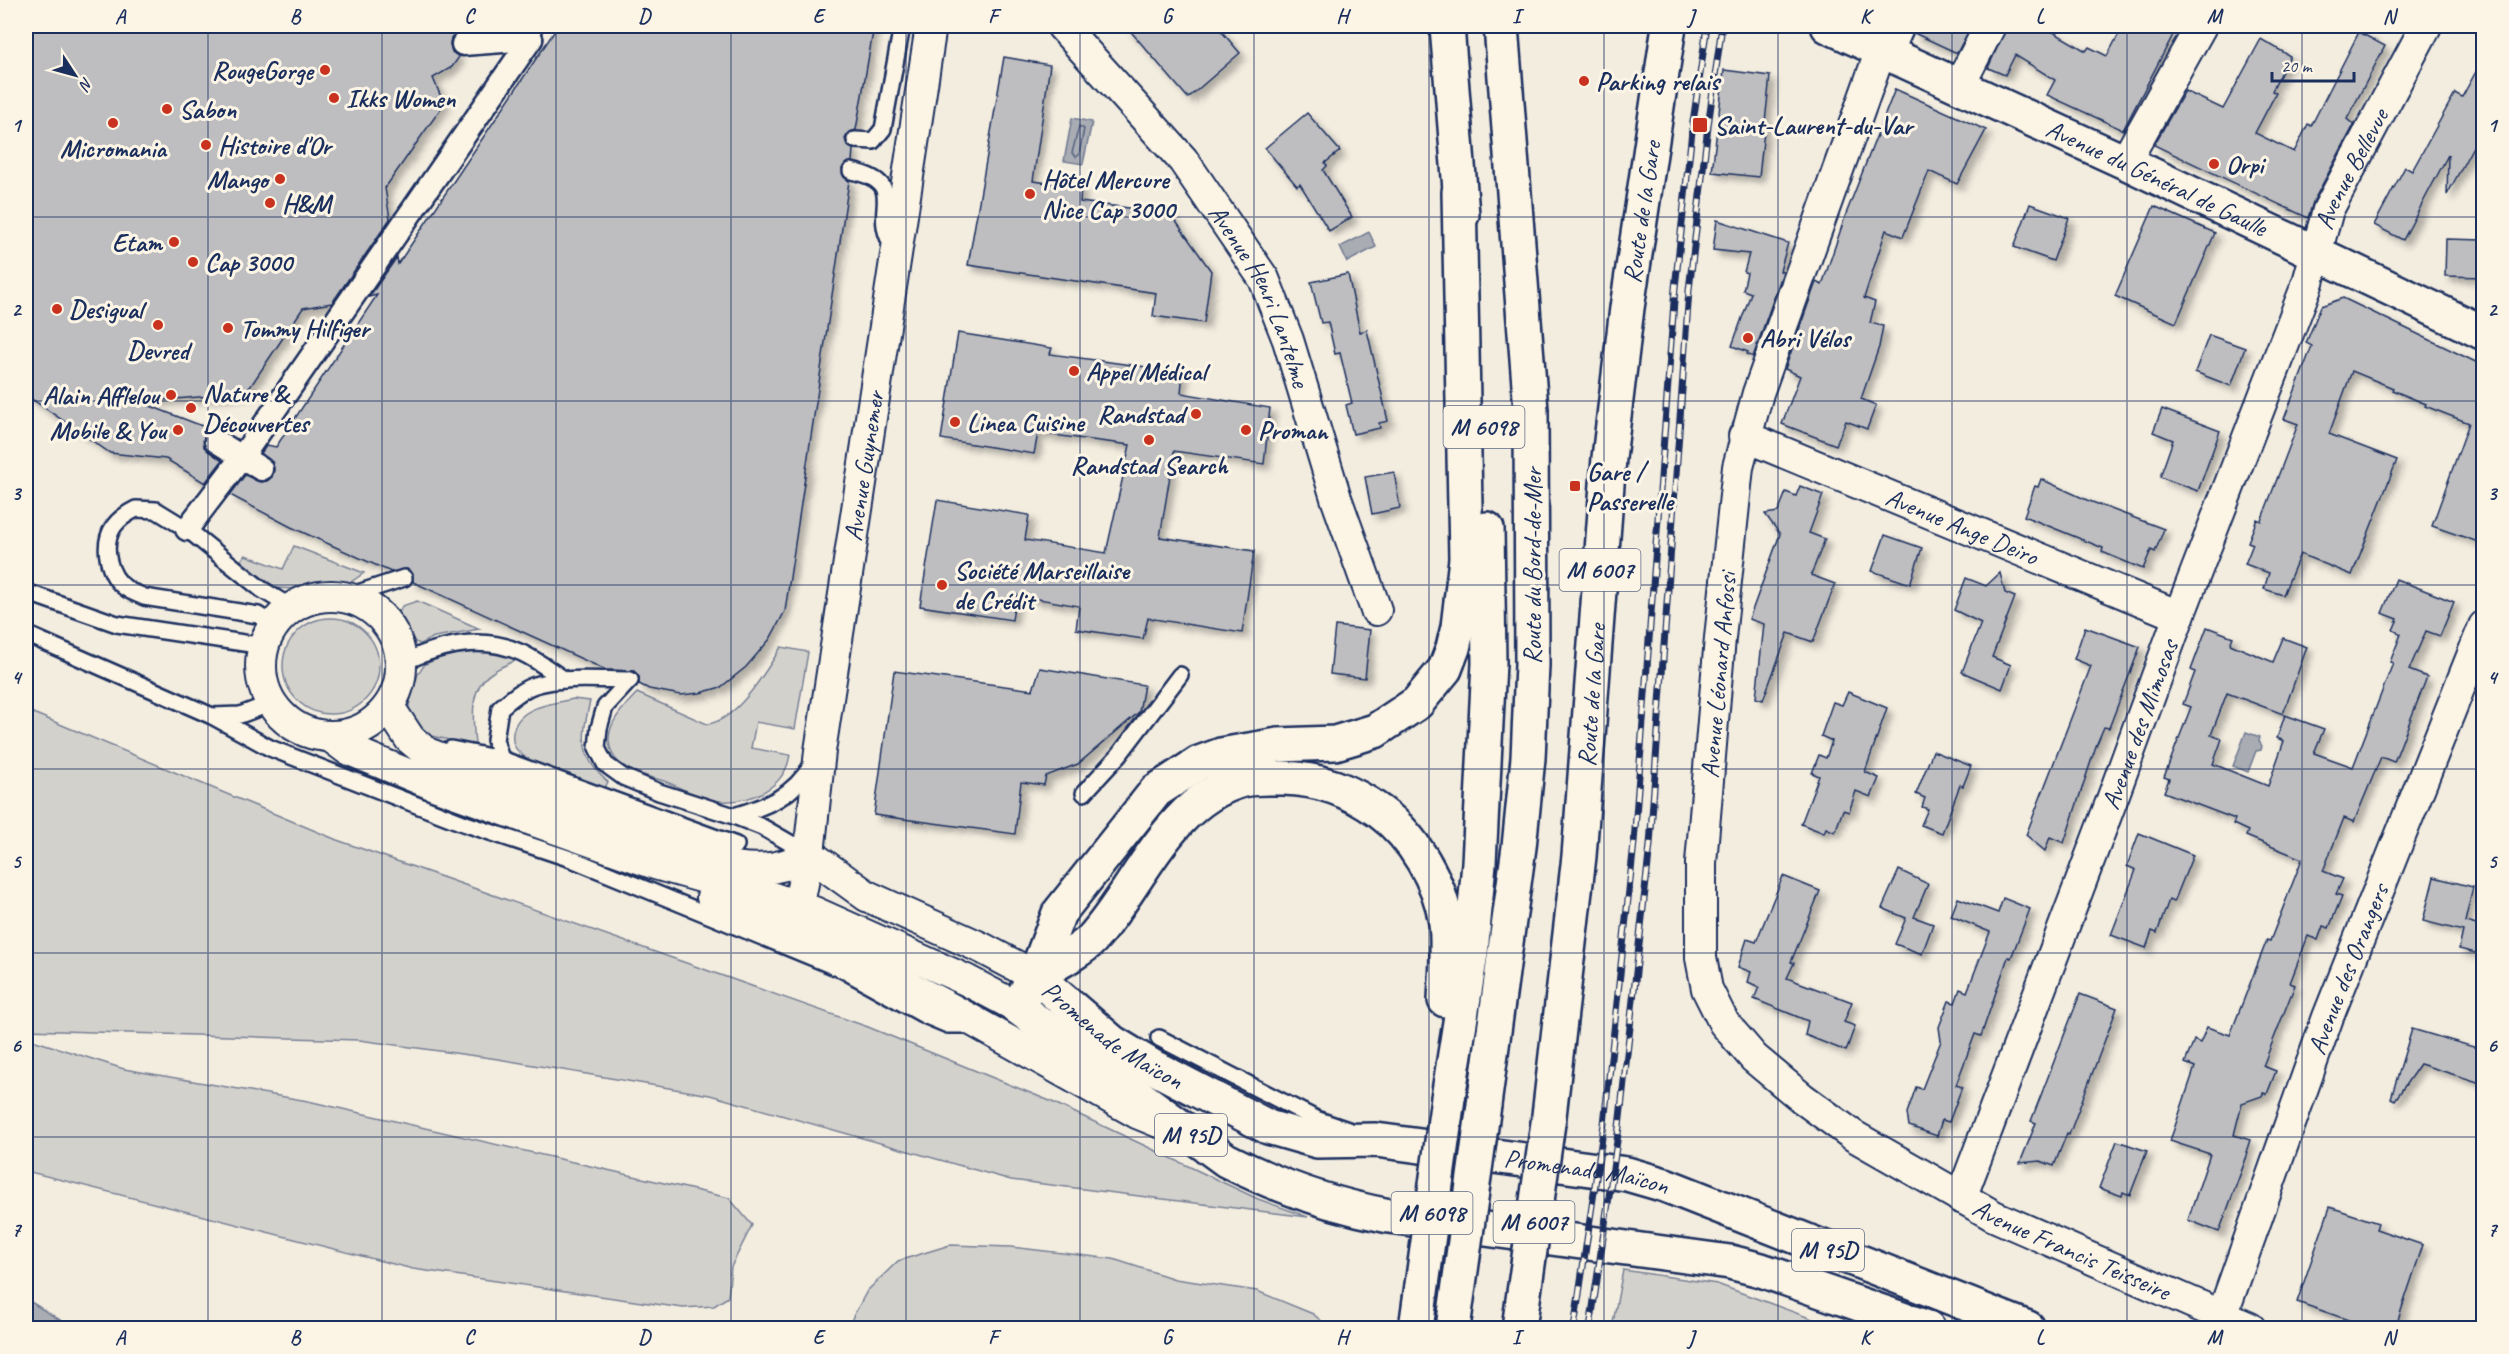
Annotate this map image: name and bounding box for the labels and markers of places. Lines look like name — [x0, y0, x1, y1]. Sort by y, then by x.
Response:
place label: RougeGorge — [212, 54, 315, 87]
marker: RougeGorge — [318, 63, 332, 77]
place label: Parking relais — [1596, 65, 1722, 98]
marker: Parking relais — [1577, 74, 1591, 88]
place label: Ikks Women — [346, 82, 457, 115]
marker: Ikks Women — [327, 91, 341, 105]
place label: Sabon — [179, 93, 237, 126]
marker: Sabon — [160, 102, 174, 116]
place label: Saint-Laurent-du-Var — [1714, 109, 1915, 142]
marker: Micromania — [106, 116, 120, 130]
marker: Saint-Laurent-du-Var — [1691, 116, 1709, 134]
place label: Histoire d'Or — [218, 129, 333, 162]
place label: Micromania — [60, 132, 168, 165]
marker: Histoire d'Or — [199, 138, 213, 152]
place label: Orpi — [2226, 148, 2267, 181]
marker: Orpi — [2207, 157, 2221, 171]
place label: Mango — [207, 163, 271, 196]
place label: Hôtel Mercure Nice Cap 3000 — [1042, 163, 1177, 226]
marker: Mango — [273, 172, 287, 186]
place label: H&M — [282, 187, 334, 220]
marker: Hôtel Mercure Nice Cap 3000 — [1023, 187, 1037, 201]
marker: H&M — [263, 196, 277, 210]
place label: Etam — [112, 226, 164, 259]
marker: Etam — [167, 235, 181, 249]
place label: Cap 3000 — [205, 246, 294, 279]
marker: Cap 3000 — [186, 255, 200, 269]
place label: Desigual — [69, 293, 148, 326]
marker: Desigual — [50, 302, 64, 316]
place label: Tommy Hilfiger — [240, 312, 372, 345]
marker: Devred — [151, 318, 165, 332]
marker: Tommy Hilfiger — [221, 321, 235, 335]
place label: Abri Vélos — [1760, 322, 1853, 355]
marker: Abri Vélos — [1741, 331, 1755, 345]
place label: Devred — [127, 334, 193, 367]
place label: Appel Médical — [1086, 355, 1212, 388]
marker: Appel Médical — [1067, 364, 1081, 378]
place label: Nature & Découvertes — [203, 377, 311, 440]
place label: Alain Afflelou — [43, 379, 161, 412]
marker: Alain Afflelou — [164, 388, 178, 402]
place label: Randstad — [1097, 398, 1189, 431]
marker: Nature & Découvertes — [184, 401, 198, 415]
place label: Linea Cuisine — [967, 406, 1086, 439]
marker: Randstad — [1189, 407, 1203, 421]
place label: Mobile & You — [50, 414, 168, 447]
place label: Proman — [1258, 414, 1330, 447]
marker: Linea Cuisine — [948, 415, 962, 429]
marker: Mobile & You — [171, 423, 185, 437]
marker: Proman — [1239, 423, 1253, 437]
marker: Randstad Search — [1142, 433, 1156, 447]
place label: Randstad Search — [1071, 449, 1228, 482]
place label: Gare / Passerelle — [1587, 455, 1675, 518]
marker: Gare / Passerelle — [1568, 479, 1582, 493]
place label: Société Marseillaise de Crédit — [954, 554, 1131, 617]
marker: Société Marseillaise de Crédit — [935, 578, 949, 592]

